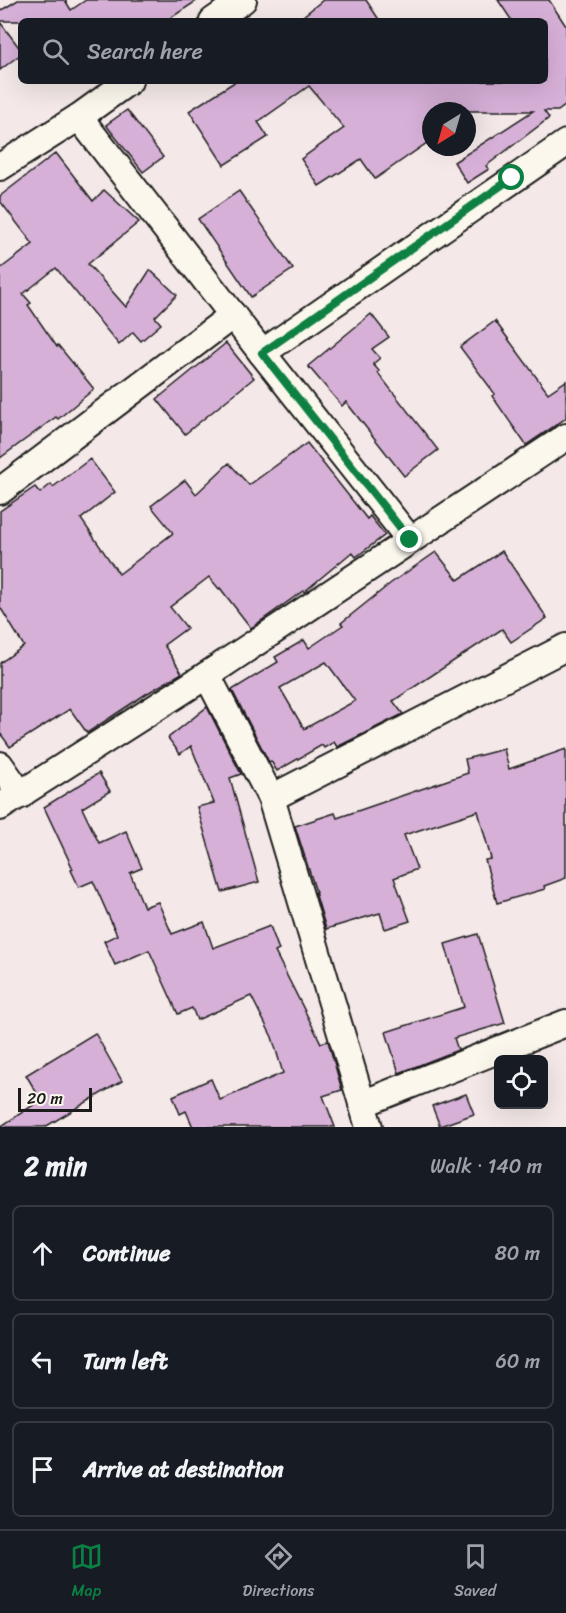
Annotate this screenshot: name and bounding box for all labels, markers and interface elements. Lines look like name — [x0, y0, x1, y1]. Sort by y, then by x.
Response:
search box — [18, 18, 548, 84]
text: Search here — [87, 32, 203, 71]
icon: search — [39, 35, 72, 68]
north arrow — [422, 102, 476, 156]
route start — [498, 164, 524, 190]
route end — [396, 526, 422, 552]
map controls — [494, 1055, 548, 1109]
button: locate — [494, 1055, 548, 1109]
text: 20 m — [27, 1084, 63, 1113]
scale bar — [18, 1085, 92, 1112]
text: 2 min — [24, 1143, 87, 1189]
text: Walk · 140 m — [430, 1149, 542, 1184]
text: Continue — [83, 1234, 171, 1273]
text: 80 m — [495, 1236, 540, 1271]
icon: ahead — [26, 1237, 59, 1270]
text: Turn left — [83, 1342, 168, 1381]
text: 60 m — [495, 1344, 540, 1379]
icon: left — [26, 1345, 59, 1378]
text: Arrive at destination — [83, 1450, 284, 1489]
icon: arrive — [26, 1453, 59, 1486]
tab: Map — [70, 1540, 103, 1605]
tab: Directions — [243, 1540, 314, 1605]
tab: Saved — [454, 1540, 496, 1605]

